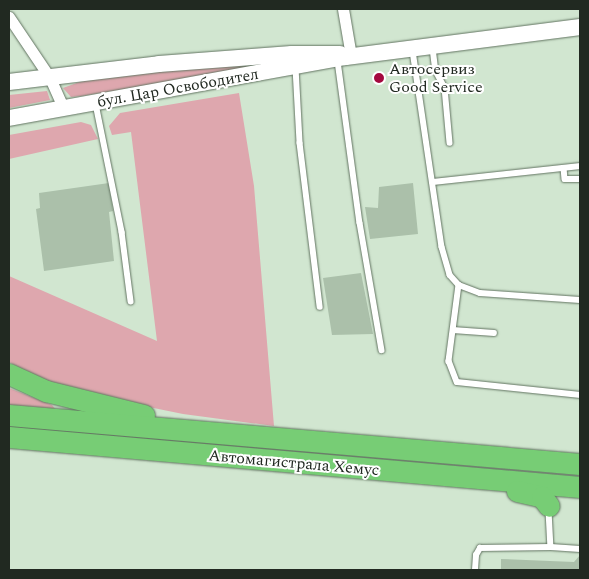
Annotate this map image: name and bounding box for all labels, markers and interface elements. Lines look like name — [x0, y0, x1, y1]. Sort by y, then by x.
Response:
place label: Автосервиз Good Service — [389, 59, 483, 97]
street label: бул. Цар Освободител — [96, 64, 260, 112]
marker: Автосервиз Good Service — [373, 72, 385, 84]
street label: Автомагистрала Хемус — [208, 446, 380, 480]

